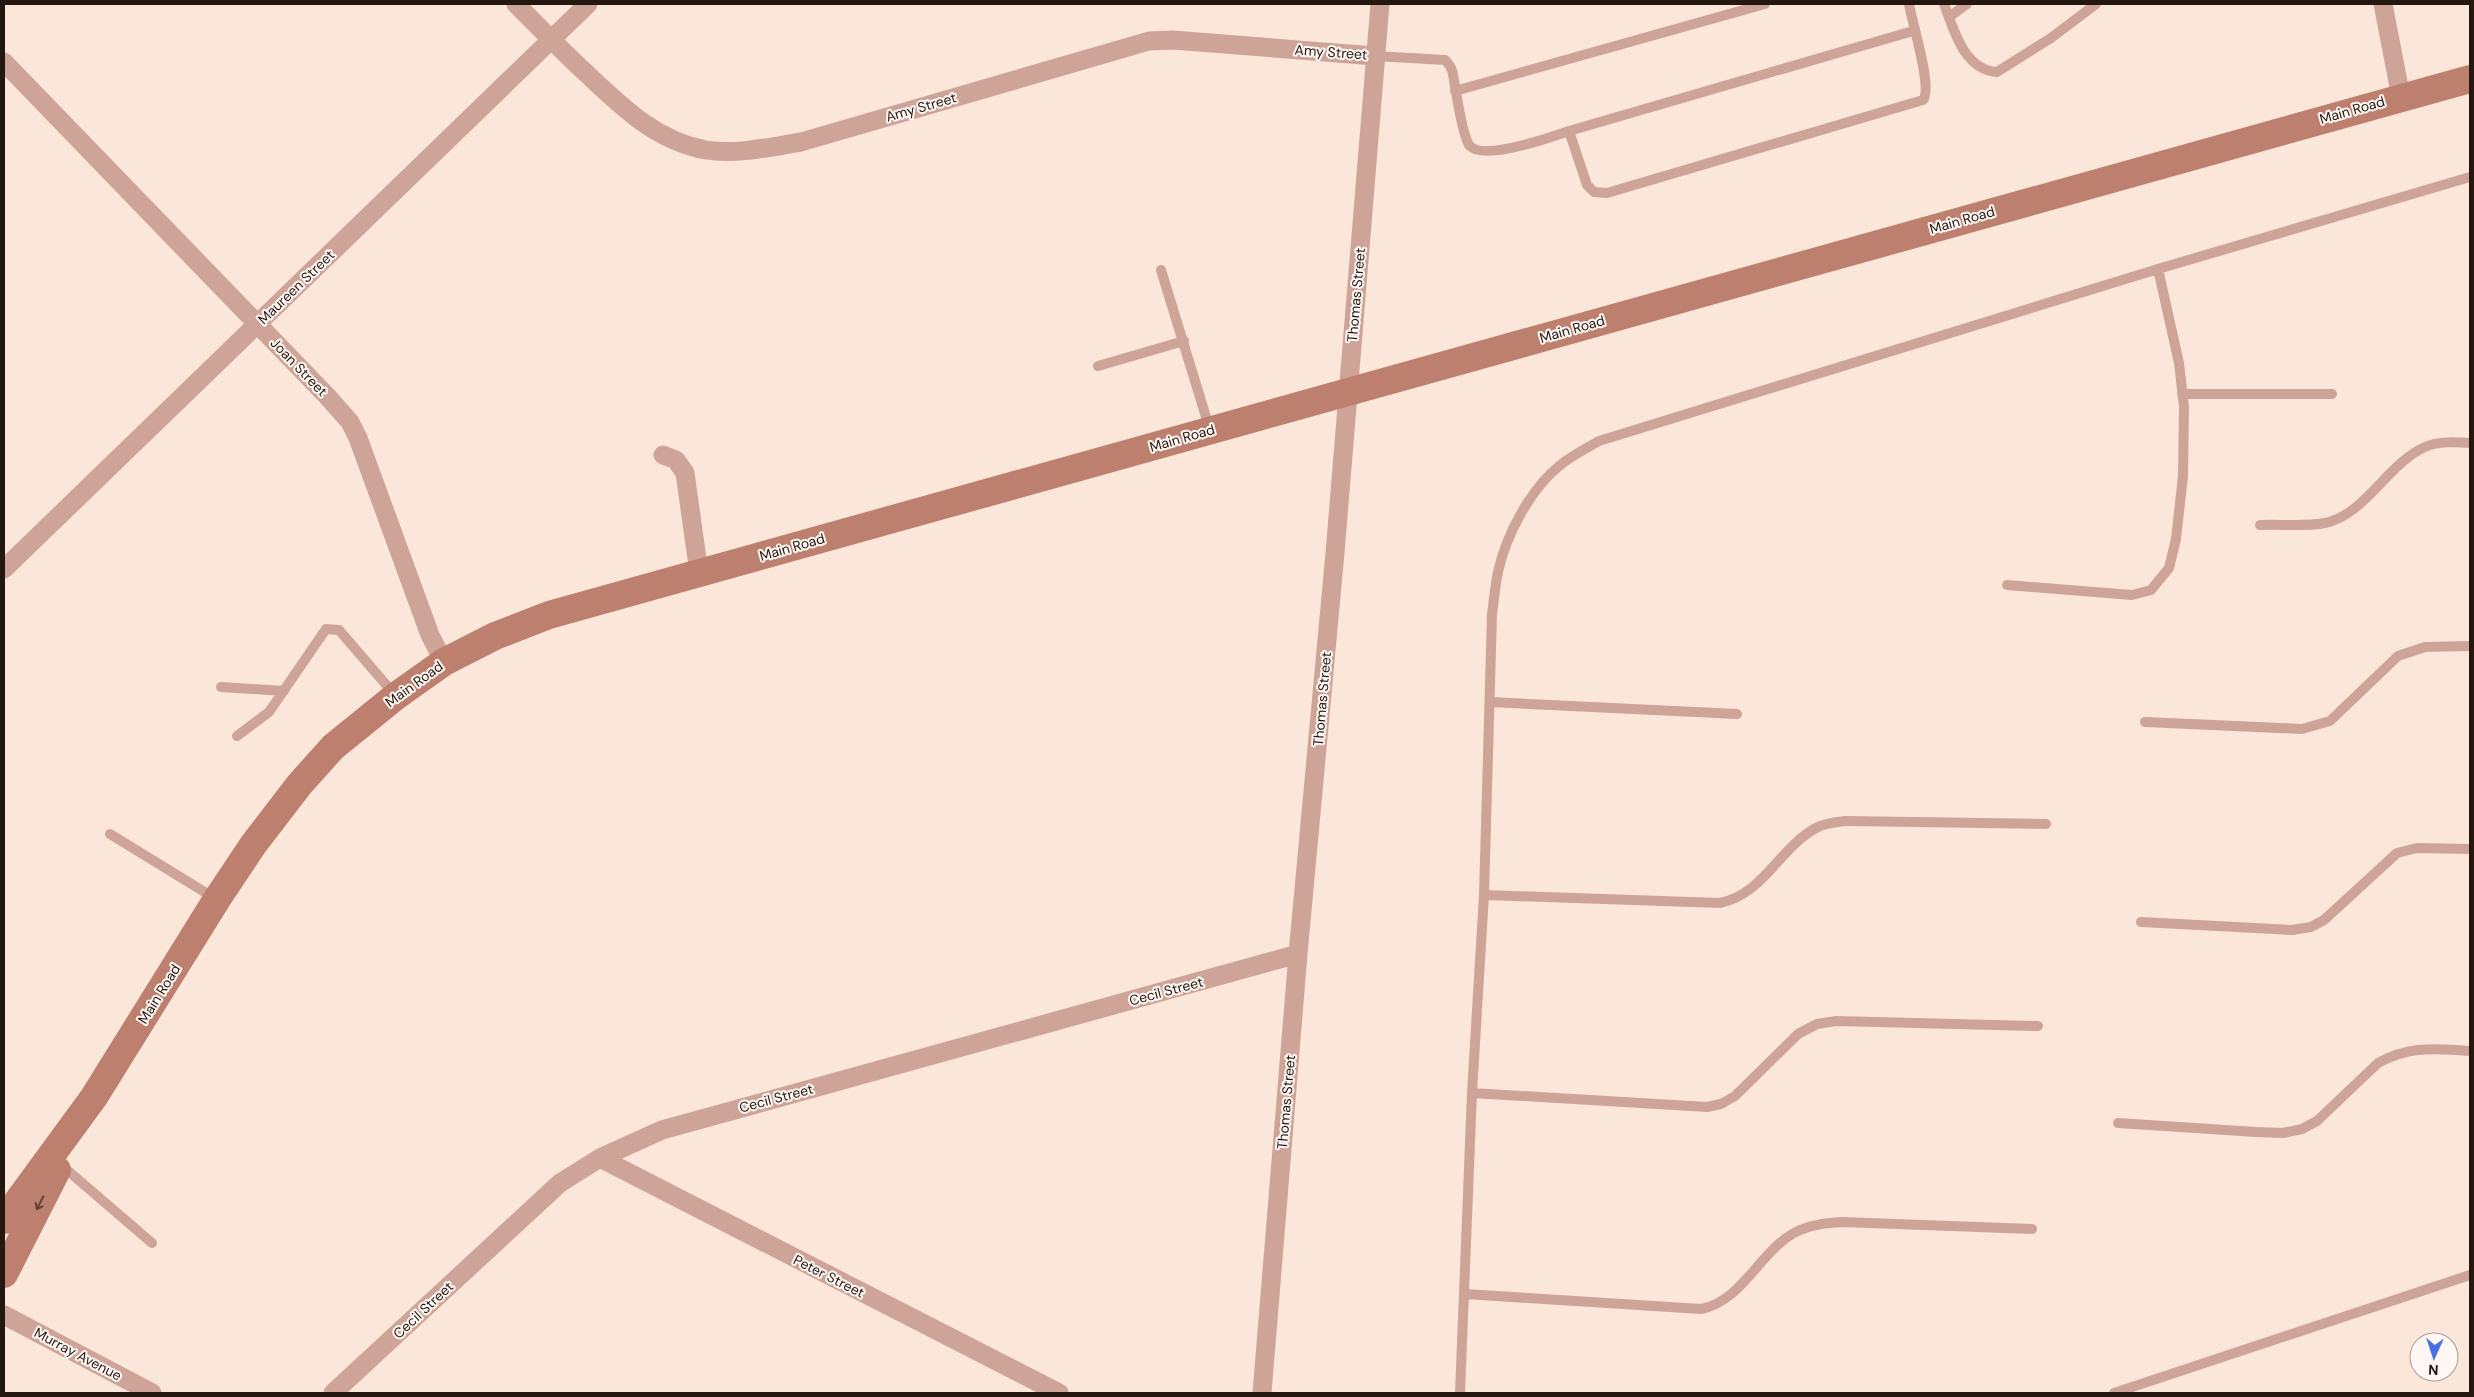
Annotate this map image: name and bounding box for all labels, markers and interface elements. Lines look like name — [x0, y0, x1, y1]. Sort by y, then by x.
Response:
street label: Amy Street — [1294, 40, 1368, 64]
street label: Amy Street — [884, 88, 958, 126]
street label: Main Road — [2317, 92, 2387, 128]
street label: Main Road — [1927, 202, 1997, 238]
street label: Maureen Street — [254, 246, 338, 328]
street label: Thomas Street — [1343, 247, 1369, 343]
street label: Main Road — [1537, 311, 1607, 347]
street label: Joan Street — [267, 334, 331, 400]
street label: Main Road — [1147, 420, 1217, 456]
street label: Main Road — [757, 529, 827, 565]
street label: Thomas Street — [1309, 651, 1335, 747]
street label: Main Road — [382, 657, 446, 711]
street label: Main Road — [134, 961, 184, 1027]
street label: Cecil Street — [1127, 972, 1205, 1010]
street label: Thomas Street — [1273, 1054, 1299, 1150]
street label: Cecil Street — [737, 1079, 815, 1117]
one-way arrow — [35, 1195, 44, 1210]
street label: Peter Street — [790, 1250, 868, 1302]
street label: Cecil Street — [389, 1278, 457, 1342]
street label: Murray Avenue — [31, 1323, 125, 1385]
north arrow — [2409, 1332, 2459, 1382]
text: N — [2428, 1361, 2439, 1379]

